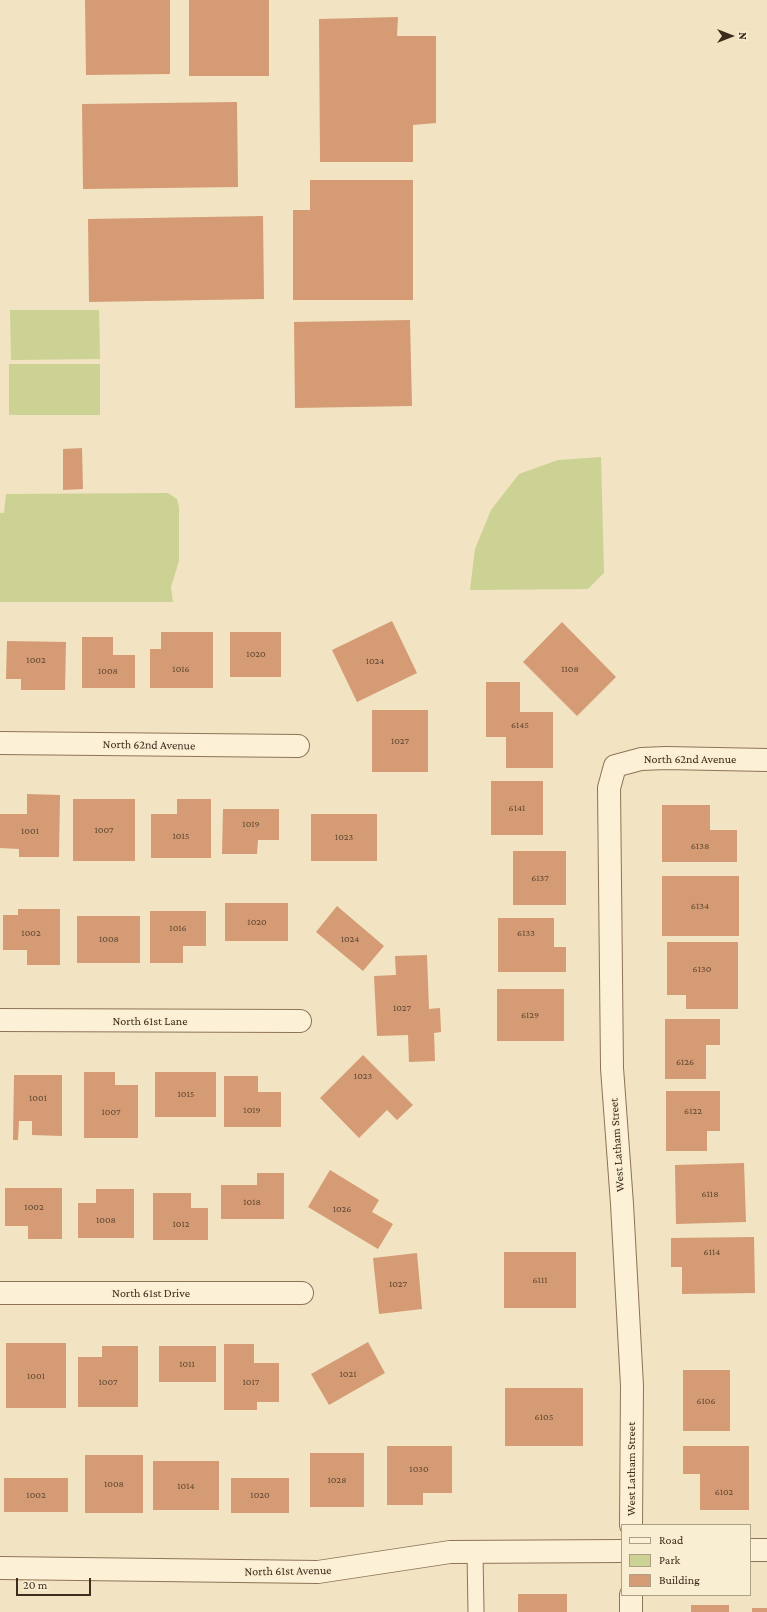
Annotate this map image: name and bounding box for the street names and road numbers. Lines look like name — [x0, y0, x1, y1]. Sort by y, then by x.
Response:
street label: North 62nd Avenue — [103, 737, 195, 753]
street label: North 62nd Avenue — [644, 752, 736, 766]
street label: North 61st Lane — [113, 1014, 187, 1028]
street label: West Latham Street — [607, 1097, 627, 1193]
street label: North 61st Drive — [112, 1286, 190, 1300]
street label: West Latham Street — [624, 1422, 638, 1516]
street label: North 61st Avenue — [244, 1563, 332, 1579]

